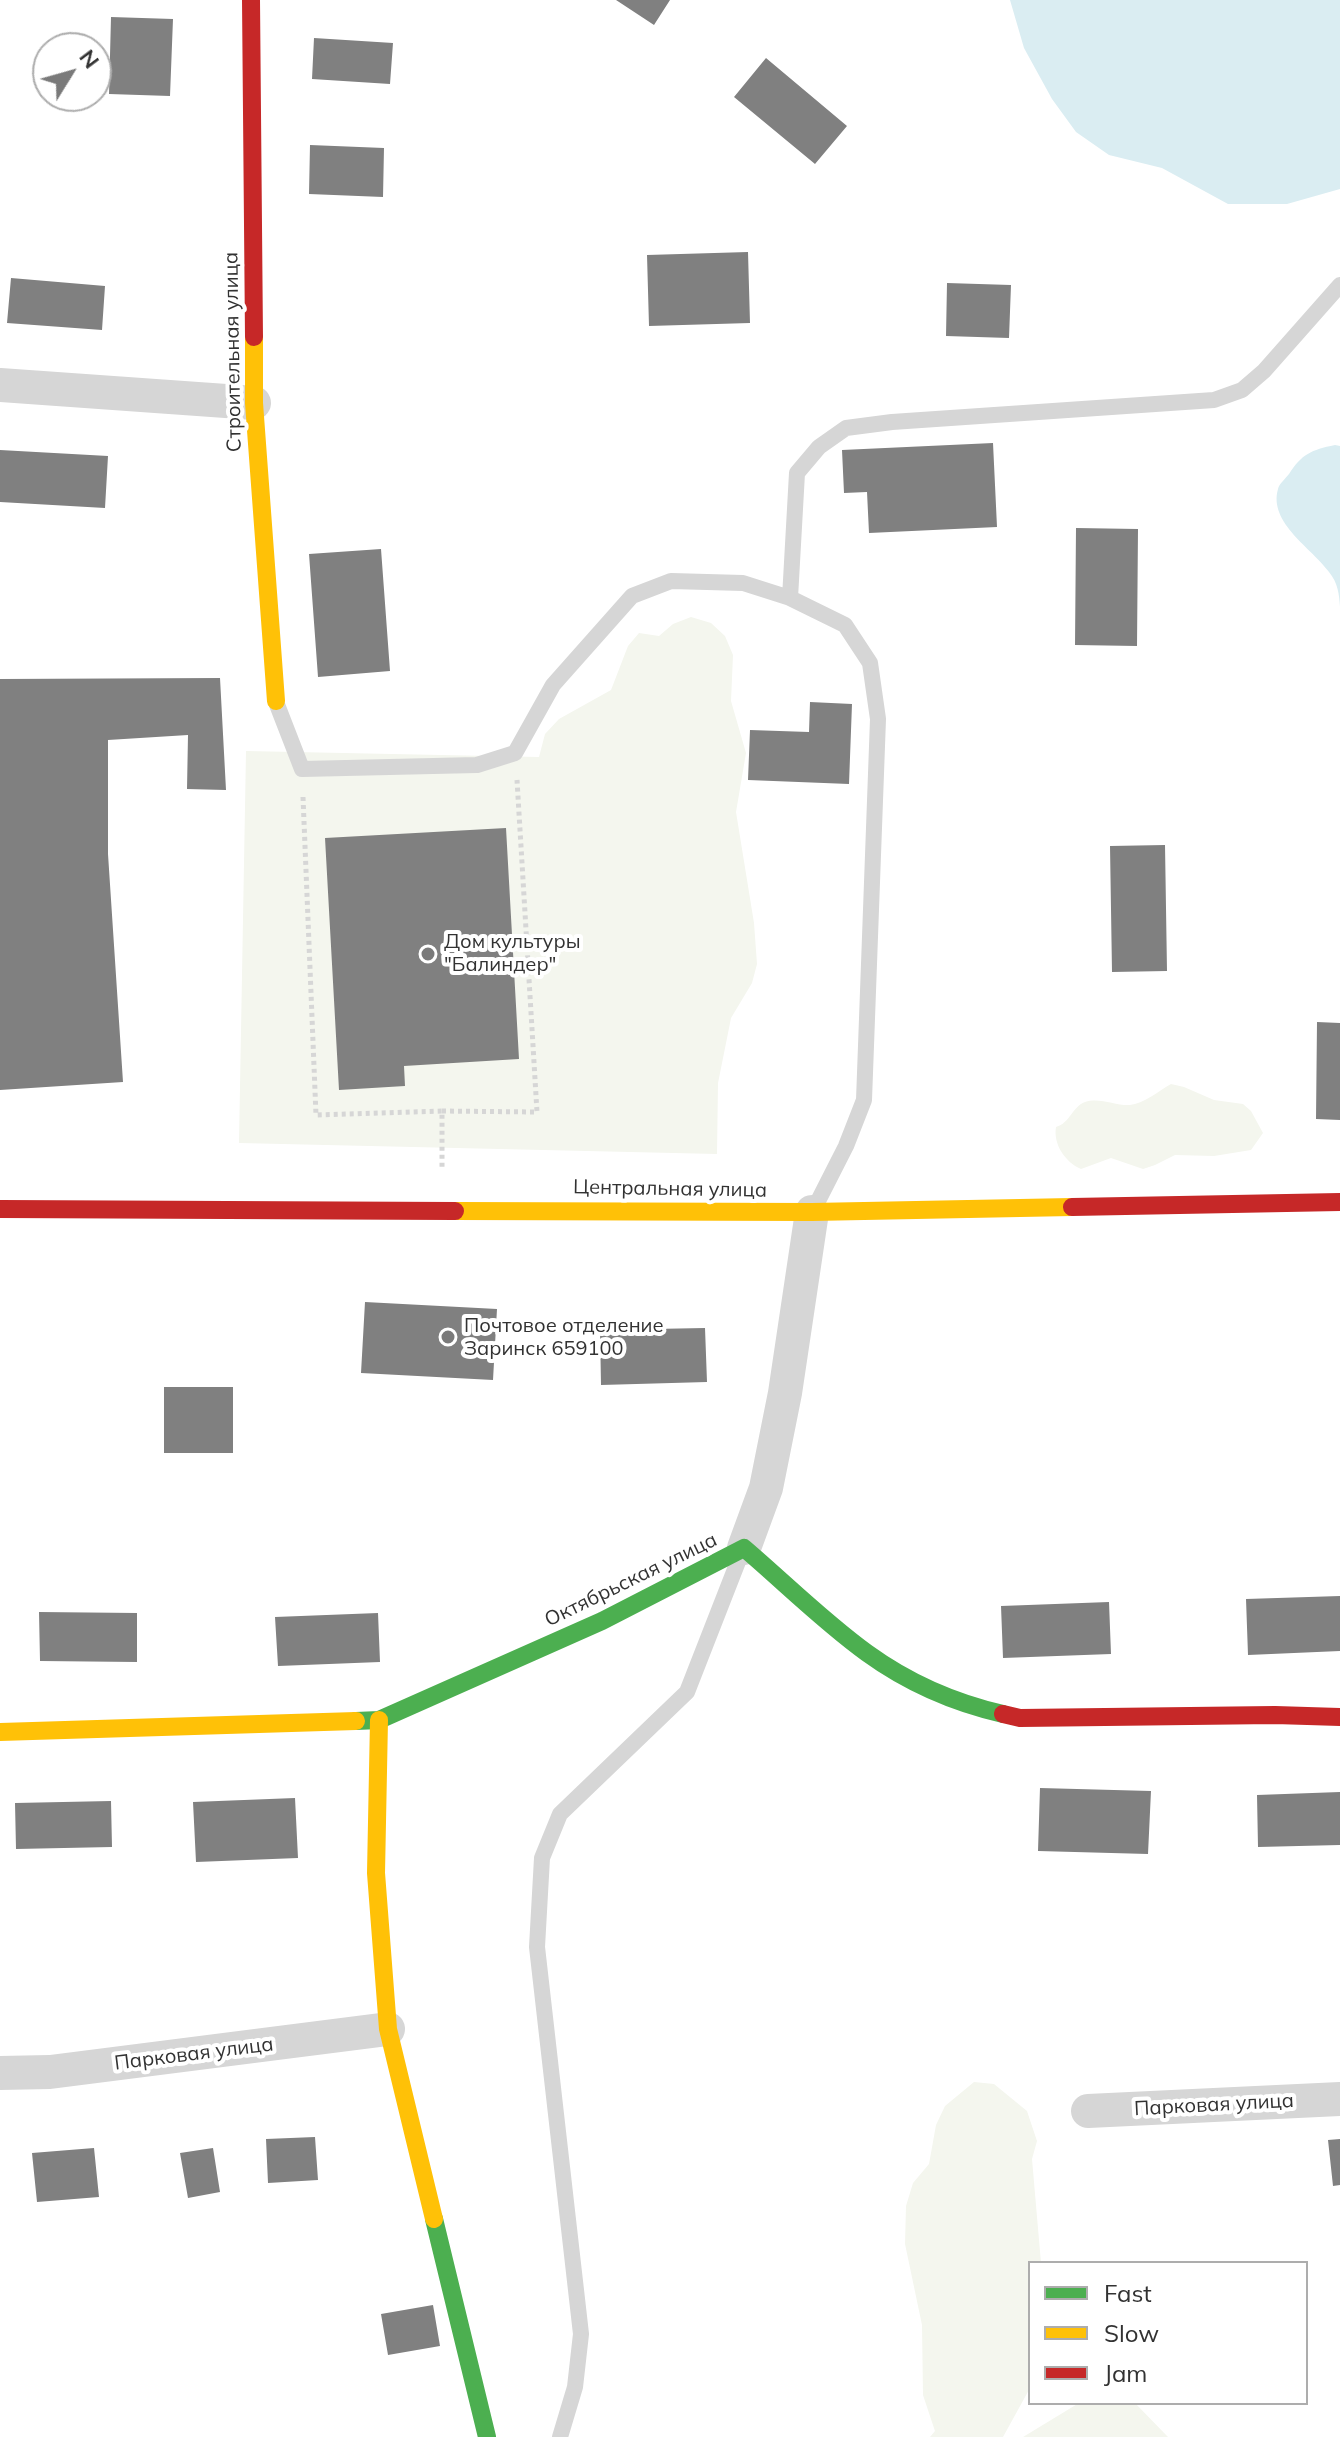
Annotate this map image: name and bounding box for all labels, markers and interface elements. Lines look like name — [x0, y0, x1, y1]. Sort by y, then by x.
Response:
north arrow — [32, 32, 112, 112]
text: N — [73, 44, 106, 74]
street label: Строительная улица — [219, 252, 247, 452]
place label: Дом культуры "Балиндер" — [444, 930, 581, 977]
marker: Дом культуры "Балиндер" — [419, 945, 437, 963]
street label: Центральная улица — [573, 1175, 767, 1203]
place label: Почтовое отделение Заринск 659100 — [464, 1314, 664, 1361]
marker: Почтовое отделение Заринск 659100 — [439, 1328, 457, 1346]
street label: Октябрьская улица — [541, 1528, 721, 1632]
street label: Парковая улица — [113, 2032, 275, 2076]
street label: Парковая улица — [1134, 2089, 1294, 2121]
legend — [1028, 2261, 1308, 2405]
text: Fast — [1104, 2278, 1152, 2308]
text: Slow — [1104, 2318, 1159, 2348]
text: Jam — [1104, 2358, 1147, 2388]

